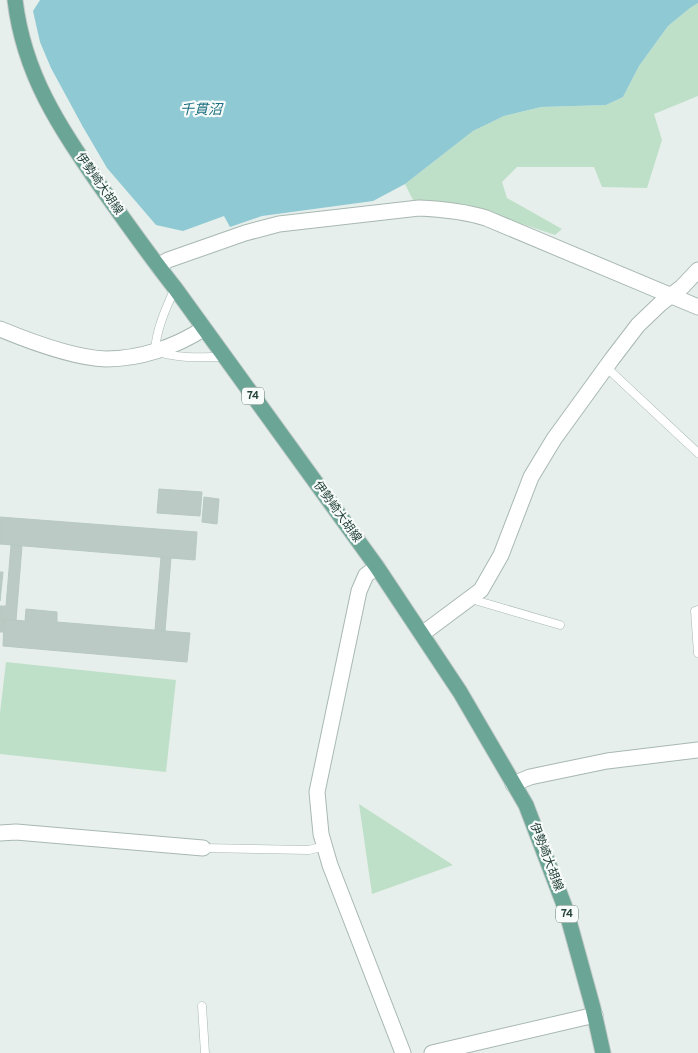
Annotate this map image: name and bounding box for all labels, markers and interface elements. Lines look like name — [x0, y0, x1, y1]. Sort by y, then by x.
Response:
water label: 千貫沼 — [180, 102, 224, 119]
street label: 伊勢崎大胡線 — [72, 150, 126, 218]
road number: 74 — [242, 388, 264, 404]
street label: 伊勢崎大胡線 — [309, 478, 365, 546]
street label: 伊勢崎大胡線 — [526, 821, 566, 893]
road number: 74 — [556, 906, 578, 922]

